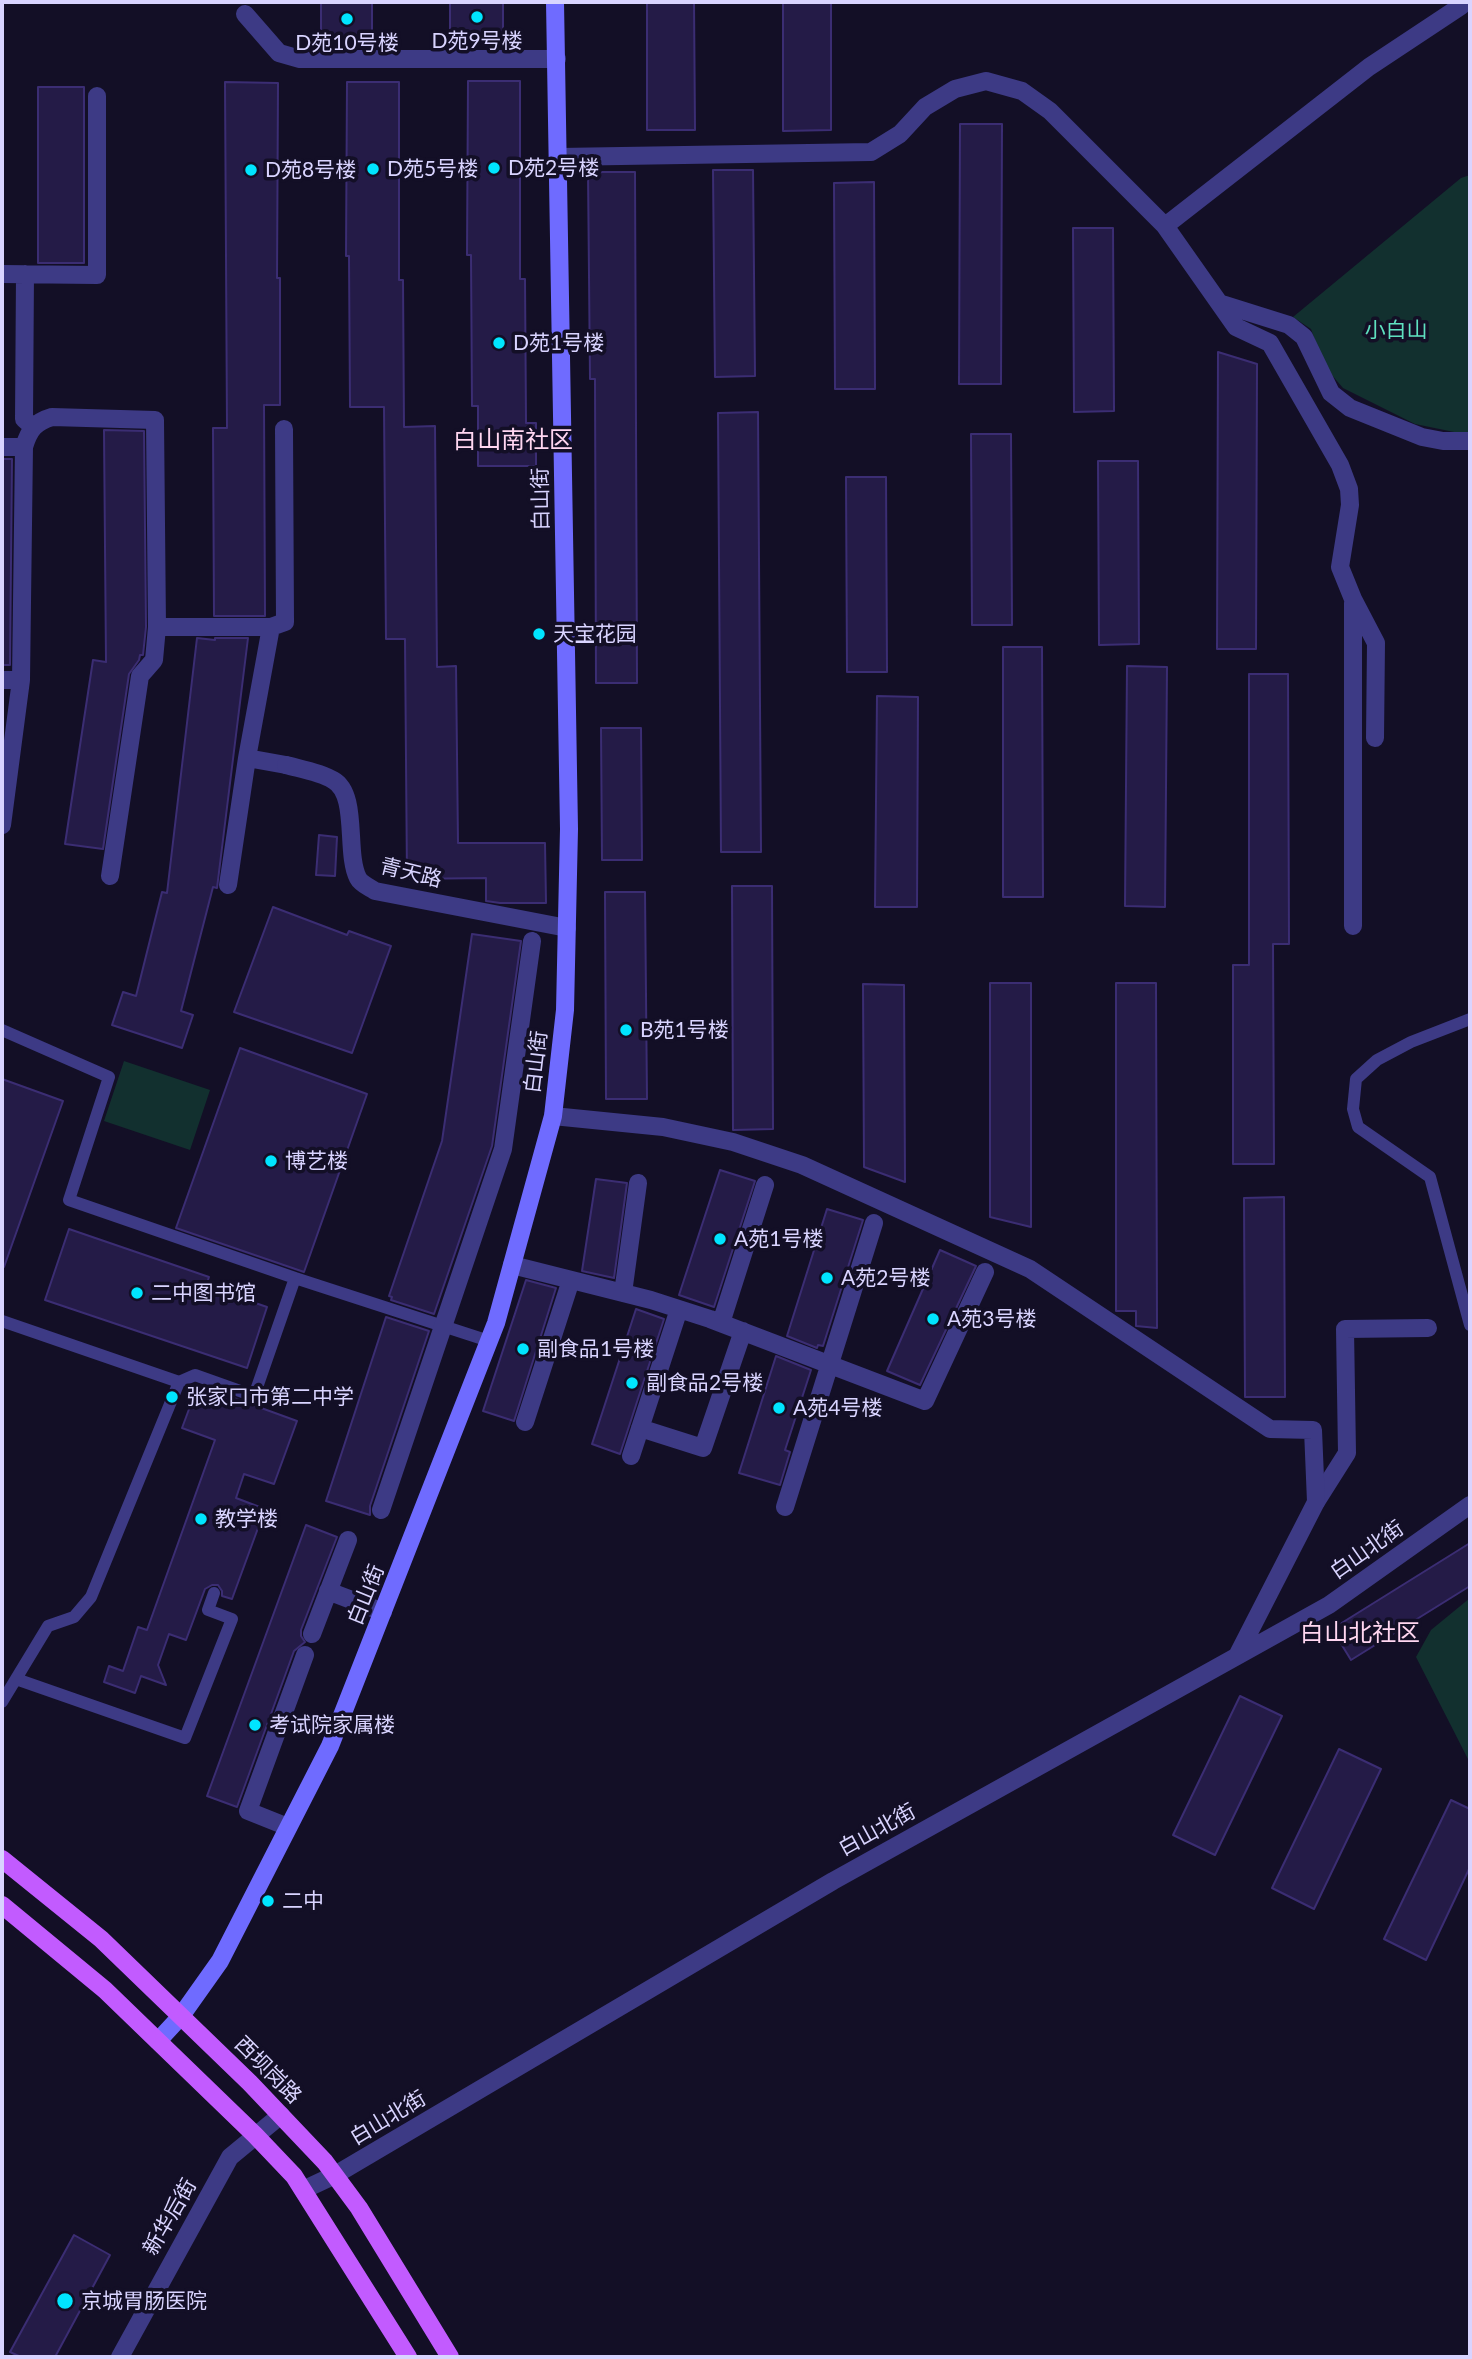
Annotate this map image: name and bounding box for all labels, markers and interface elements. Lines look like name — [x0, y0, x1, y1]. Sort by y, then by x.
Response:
marker: D苑9号楼 — [469, 9, 485, 25]
marker: D苑10号楼 — [339, 11, 355, 27]
place label: D苑9号楼 — [431, 28, 523, 54]
place label: D苑10号楼 — [295, 30, 399, 56]
place label: D苑2号楼 — [508, 155, 599, 181]
place label: D苑5号楼 — [387, 156, 478, 182]
place label: D苑8号楼 — [265, 157, 356, 183]
marker: D苑2号楼 — [486, 160, 502, 176]
marker: D苑5号楼 — [365, 161, 381, 177]
marker: D苑8号楼 — [243, 162, 259, 178]
park label: 小白山 — [1365, 317, 1427, 343]
place label: D苑1号楼 — [513, 330, 604, 356]
marker: D苑1号楼 — [491, 335, 507, 351]
district label: 白山南社区 — [453, 426, 573, 454]
street label: 白山街 — [528, 467, 554, 531]
place label: 天宝花园 — [553, 621, 637, 647]
marker: 天宝花园 — [531, 626, 547, 642]
street label: 青天路 — [377, 853, 445, 893]
place label: B苑1号楼 — [640, 1017, 729, 1043]
marker: B苑1号楼 — [618, 1022, 634, 1038]
street label: 白山街 — [520, 1029, 552, 1095]
place label: 博艺楼 — [285, 1148, 348, 1174]
marker: 博艺楼 — [263, 1153, 279, 1169]
place label: A苑1号楼 — [734, 1226, 823, 1252]
marker: A苑1号楼 — [712, 1231, 728, 1247]
place label: A苑2号楼 — [841, 1265, 930, 1291]
marker: A苑2号楼 — [819, 1270, 835, 1286]
place label: 二中图书馆 — [151, 1280, 256, 1306]
marker: 二中图书馆 — [129, 1285, 145, 1301]
place label: A苑3号楼 — [947, 1306, 1036, 1332]
marker: A苑3号楼 — [925, 1311, 941, 1327]
place label: 副食品1号楼 — [537, 1336, 654, 1362]
marker: 副食品1号楼 — [515, 1341, 531, 1357]
place label: 副食品2号楼 — [646, 1370, 763, 1396]
marker: 副食品2号楼 — [624, 1375, 640, 1391]
place label: 张家口市第二中学 — [186, 1384, 354, 1410]
marker: 张家口市第二中学 — [164, 1389, 180, 1405]
place label: A苑4号楼 — [793, 1395, 882, 1421]
marker: A苑4号楼 — [771, 1400, 787, 1416]
place label: 教学楼 — [215, 1506, 278, 1532]
marker: 教学楼 — [193, 1511, 209, 1527]
street label: 白山北街 — [1325, 1516, 1409, 1584]
street label: 白山街 — [343, 1561, 389, 1629]
district label: 白山北社区 — [1300, 1619, 1420, 1647]
place label: 考试院家属楼 — [269, 1712, 395, 1738]
marker: 考试院家属楼 — [247, 1717, 263, 1733]
street label: 白山北街 — [834, 1799, 920, 1861]
place label: 二中 — [282, 1888, 324, 1914]
marker: 二中 — [260, 1893, 276, 1909]
street label: 西坝岗路 — [229, 2031, 307, 2109]
street label: 白山北街 — [346, 2086, 430, 2150]
street label: 新华后街 — [138, 2174, 202, 2260]
place label: 京城胃肠医院 — [81, 2288, 207, 2314]
marker: 京城胃肠医院 — [55, 2291, 75, 2311]

